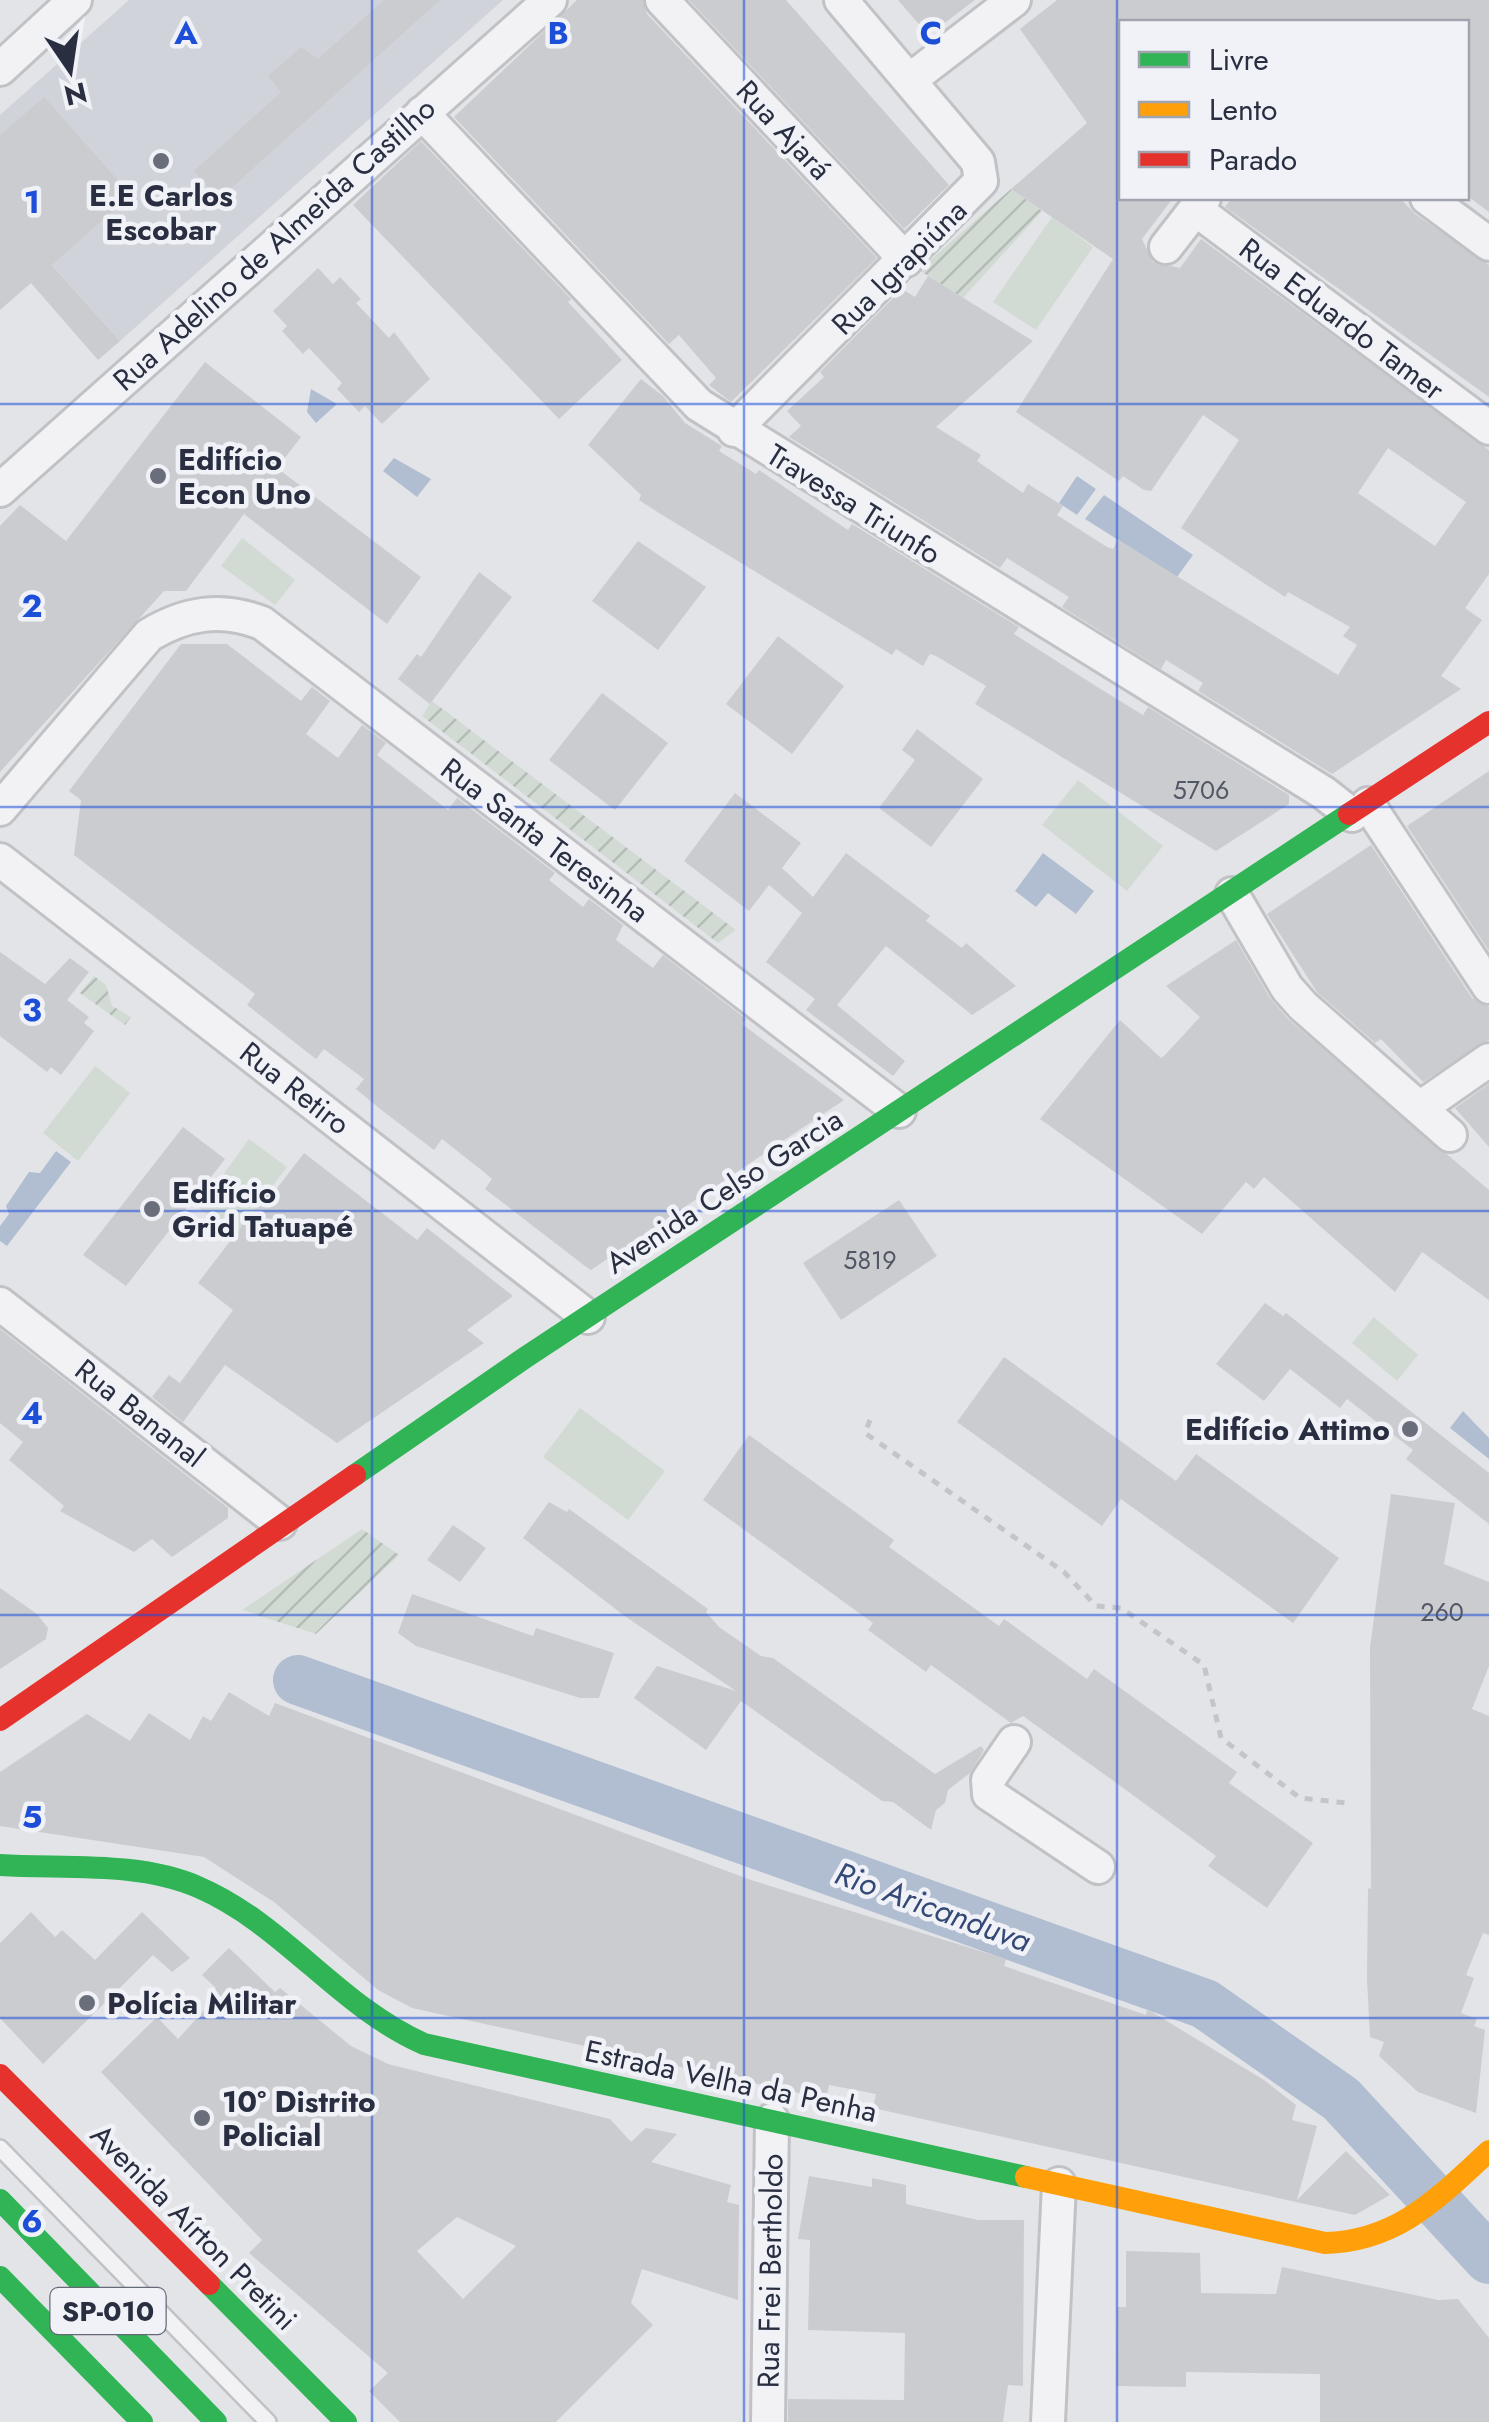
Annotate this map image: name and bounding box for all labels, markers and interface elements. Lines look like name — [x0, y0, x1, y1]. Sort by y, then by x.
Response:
text: A — [173, 10, 198, 56]
text: B — [547, 10, 569, 56]
text: C — [920, 10, 942, 56]
north arrow — [20, 20, 120, 120]
legend — [1119, 20, 1469, 200]
text: Livre — [1209, 38, 1269, 81]
text: N — [60, 71, 91, 116]
street label: Rua Ajará — [726, 71, 842, 189]
street label: Rua Adelino de Almeida Castilho — [103, 87, 445, 401]
text: Lento — [1209, 88, 1277, 131]
text: Parado — [1209, 138, 1297, 181]
marker: E.E Carlos Escobar — [150, 150, 172, 172]
place label: E.E Carlos Escobar — [89, 174, 233, 251]
text: 1 — [24, 179, 40, 225]
street label: Rua Igrapiúna — [822, 190, 976, 344]
street label: Rua Eduardo Tamer — [1230, 227, 1454, 411]
street label: Travessa Triunfo — [759, 433, 949, 575]
place label: Edifício Econ Uno — [178, 438, 311, 515]
marker: Edifício Econ Uno — [147, 465, 169, 487]
text: 2 — [22, 583, 43, 629]
street label: Rua Santa Teresinha — [432, 747, 658, 933]
house number: 5706 — [1173, 772, 1229, 808]
text: 3 — [22, 987, 42, 1033]
street label: Rua Retiro — [231, 1031, 359, 1145]
street label: Avenida Celso Garcia — [597, 1098, 851, 1284]
place label: Edifício Grid Tatuapé — [172, 1171, 353, 1248]
marker: Edifício Grid Tatuapé — [141, 1198, 163, 1220]
house number: 5819 — [843, 1242, 897, 1278]
street label: Rua Bananal — [66, 1349, 214, 1477]
text: 4 — [21, 1390, 43, 1436]
place label: Edifício Attimo — [1185, 1408, 1390, 1451]
marker: Edifício Attimo — [1399, 1418, 1421, 1440]
house number: 260 — [1420, 1594, 1464, 1630]
text: 5 — [22, 1794, 42, 1840]
water label: Rio Aricanduva — [829, 1850, 1038, 1964]
place label: Polícia Militar — [107, 1982, 297, 2025]
marker: Polícia Militar — [76, 1992, 98, 2014]
street label: Estrada Velha da Penha — [581, 2029, 881, 2133]
place label: 10º Distrito Policial — [222, 2080, 376, 2157]
marker: 10º Distrito Policial — [191, 2107, 213, 2129]
street label: Avenida Aírton Pretini — [81, 2114, 307, 2340]
street label: Rua Frei Bertholdo — [746, 2153, 794, 2389]
text: 6 — [21, 2198, 43, 2244]
road number: SP-010 — [51, 2288, 166, 2334]

